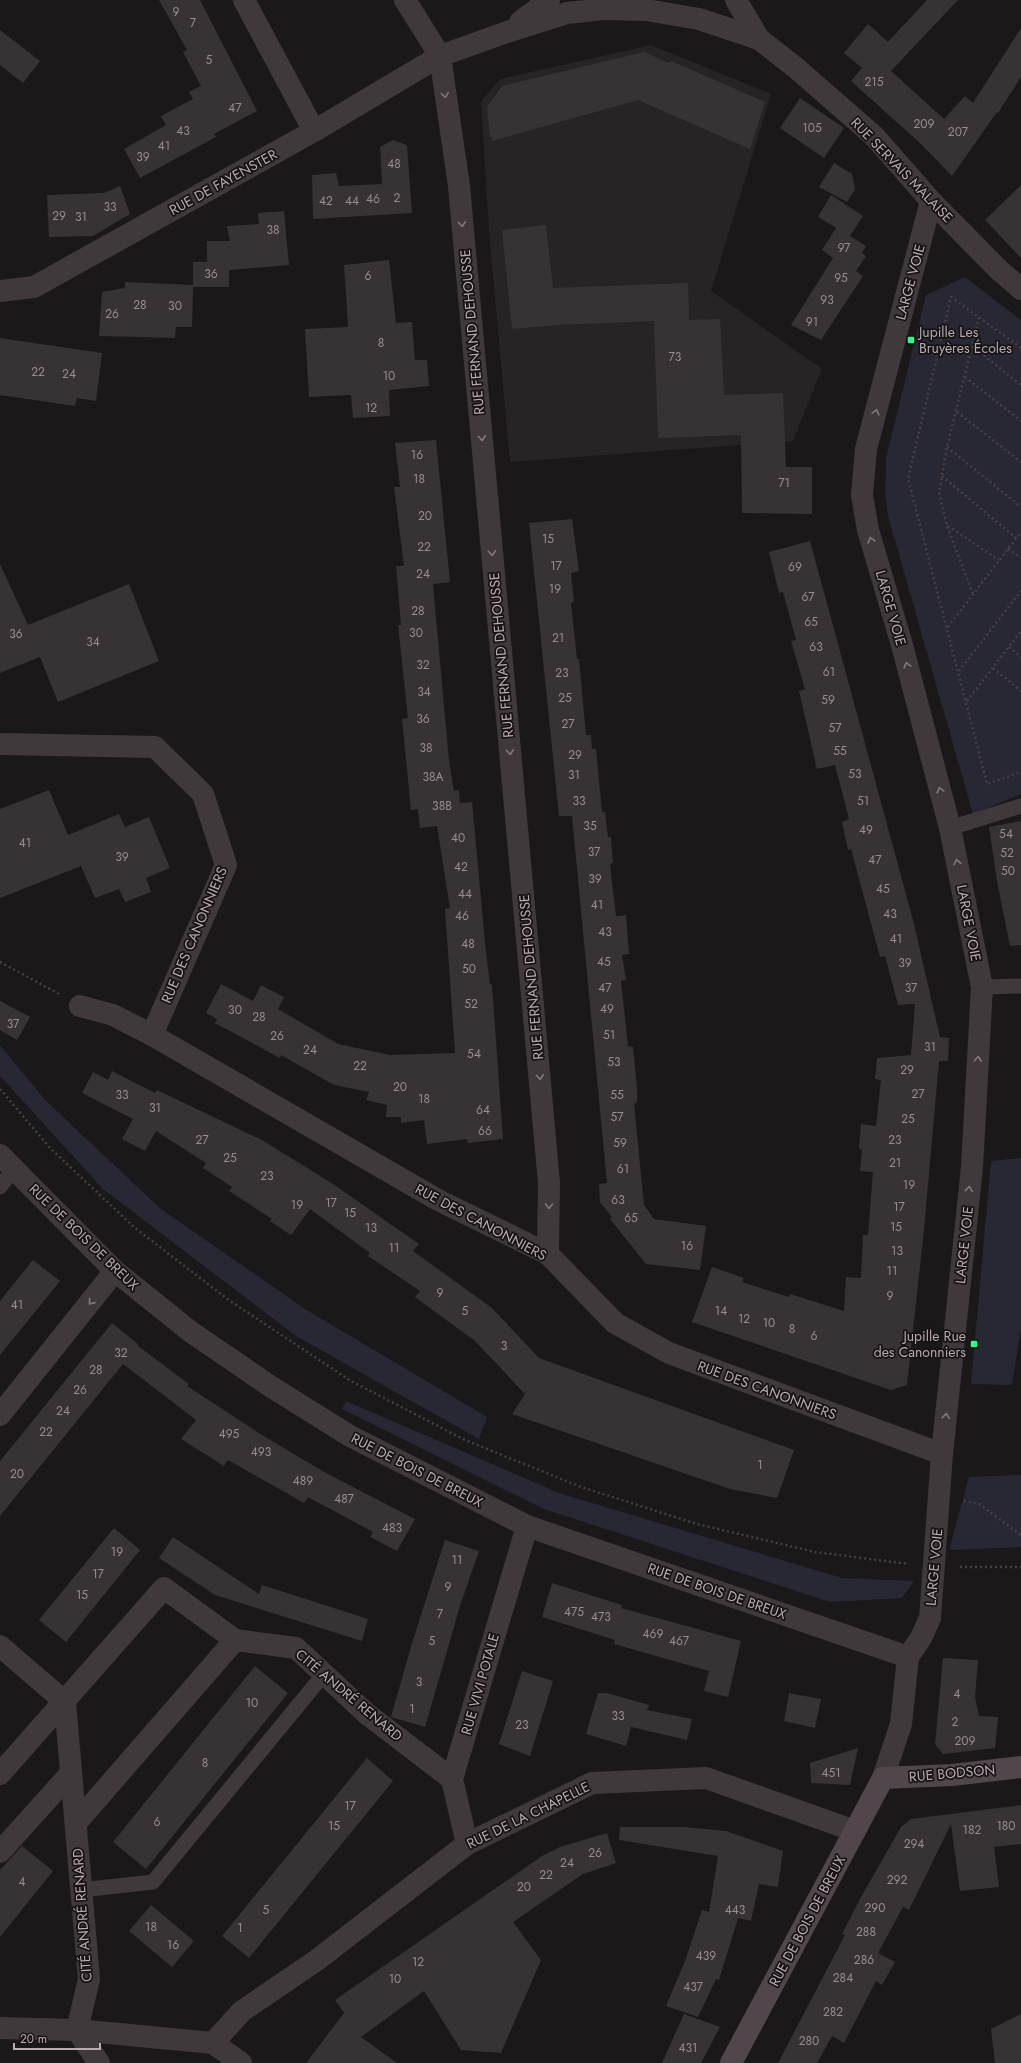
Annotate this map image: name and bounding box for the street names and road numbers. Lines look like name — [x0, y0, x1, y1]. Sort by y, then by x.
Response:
street label: RUE SERVAIS MALAISE — [846, 113, 958, 227]
street label: RUE DE FAYENSTER — [166, 144, 281, 220]
street label: LARGE VOIE — [890, 242, 930, 322]
street label: RUE FERNAND DEHOUSSE — [455, 249, 489, 415]
street label: LARGE VOIE — [871, 568, 911, 648]
street label: RUE FERNAND DEHOUSSE — [484, 572, 518, 738]
street label: RUE DES CANONNIERS — [156, 863, 232, 1006]
street label: LARGE VOIE — [952, 883, 986, 963]
street label: RUE FERNAND DEHOUSSE — [514, 894, 548, 1060]
street label: RUE DE BOIS DE BREUX — [25, 1179, 143, 1295]
street label: RUE DES CANONNIERS — [412, 1179, 551, 1265]
street label: LARGE VOIE — [950, 1205, 978, 1285]
street label: RUE DES CANONNIERS — [695, 1356, 840, 1425]
street label: RUE DE BOIS DE BREUX — [348, 1428, 487, 1512]
street label: LARGE VOIE — [921, 1527, 947, 1607]
street label: RUE DE BOIS DE BREUX — [645, 1558, 789, 1624]
street label: RUE VIVI POTALE — [456, 1631, 504, 1737]
street label: CITÉ ANDRÉ RENARD — [291, 1644, 407, 1746]
street label: RUE BODSON — [908, 1759, 996, 1787]
street label: RUE DE LA CHAPELLE — [463, 1777, 593, 1853]
street label: CITÉ ANDRÉ RENARD — [67, 1848, 97, 1982]
street label: RUE DE BOIS DE BREUX — [764, 1852, 850, 1990]

